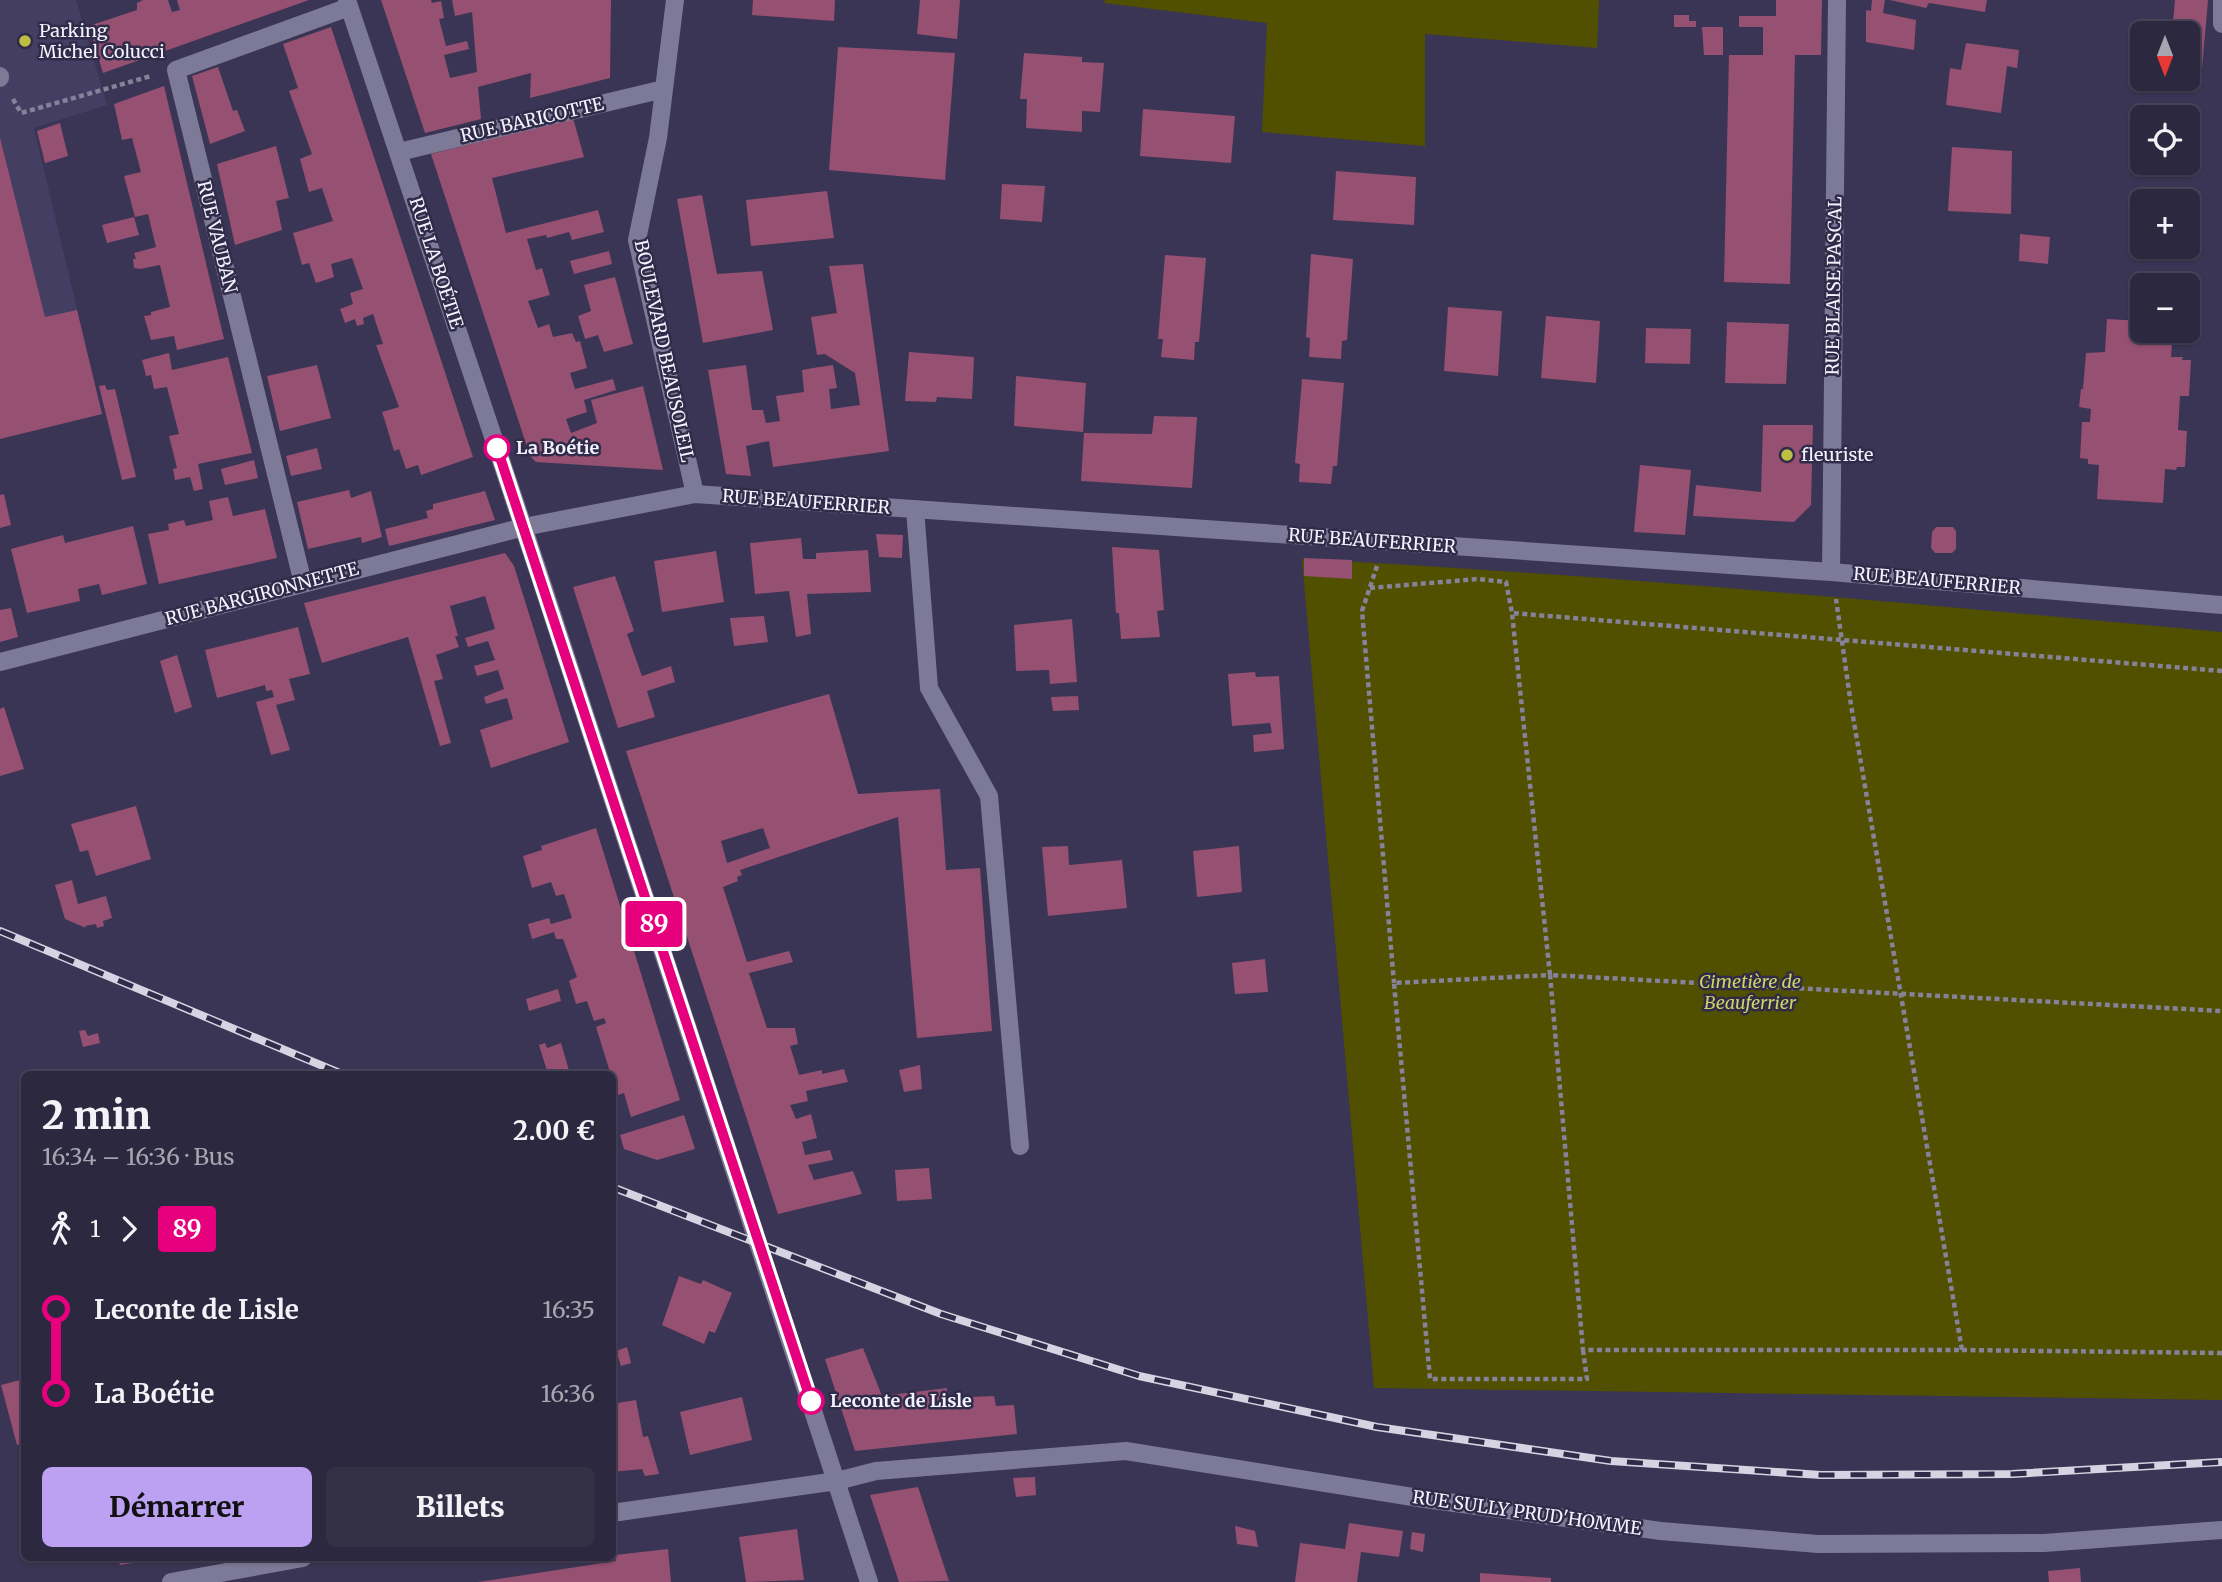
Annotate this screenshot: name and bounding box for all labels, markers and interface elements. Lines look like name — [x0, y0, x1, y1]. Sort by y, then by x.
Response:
place label: Parking Michel Colucci — [39, 19, 165, 63]
north arrow — [2130, 21, 2200, 91]
map controls — [2130, 21, 2200, 343]
marker: Parking Michel Colucci — [17, 33, 33, 49]
street label: RUE BARICOTTE — [458, 92, 606, 147]
button: locate — [2130, 105, 2200, 175]
street label: RUE VAUBAN — [192, 178, 243, 296]
button: + — [2130, 189, 2200, 259]
street label: RUE LA BOÉTIE — [404, 194, 469, 332]
street label: RUE BLAISE PASCAL — [1820, 196, 1847, 376]
street label: BOULEVARD BEAUSOLEIL — [630, 237, 699, 464]
button: − — [2130, 273, 2200, 343]
marker: La Boétie — [484, 435, 510, 461]
place label: La Boétie — [516, 436, 600, 459]
place label: fleuriste — [1801, 443, 1873, 466]
marker: fleuriste — [1779, 447, 1795, 463]
street label: RUE BEAUFERRIER — [721, 484, 891, 519]
street label: RUE BEAUFERRIER — [1287, 523, 1457, 558]
street label: RUE BARGIRONNETTE — [163, 556, 362, 630]
street label: RUE BEAUFERRIER — [1852, 562, 2022, 599]
line badge: 89 — [622, 901, 686, 947]
text: 89 — [639, 908, 669, 939]
park label: Cimetière de Beauferrier — [1699, 970, 1801, 1014]
text: 2 min — [42, 1092, 151, 1139]
text: 2.00 € — [513, 1114, 595, 1147]
text: 16:34 – 16:36 · Bus — [42, 1142, 235, 1171]
icon: walk — [42, 1210, 80, 1248]
icon: forward — [110, 1210, 148, 1248]
text: 89 — [172, 1213, 202, 1244]
text: 1 — [90, 1214, 100, 1243]
text: Leconte de Lisle — [94, 1293, 299, 1326]
text: 16:35 — [542, 1295, 595, 1324]
text: La Boétie — [94, 1377, 214, 1410]
text: 16:36 — [541, 1379, 595, 1408]
marker: Leconte de Lisle — [798, 1388, 824, 1414]
place label: Leconte de Lisle — [830, 1389, 972, 1412]
button: Démarrer — [42, 1467, 312, 1547]
button: Billets — [326, 1467, 595, 1547]
street label: RUE SULLY PRUD'HOMME — [1411, 1485, 1644, 1540]

